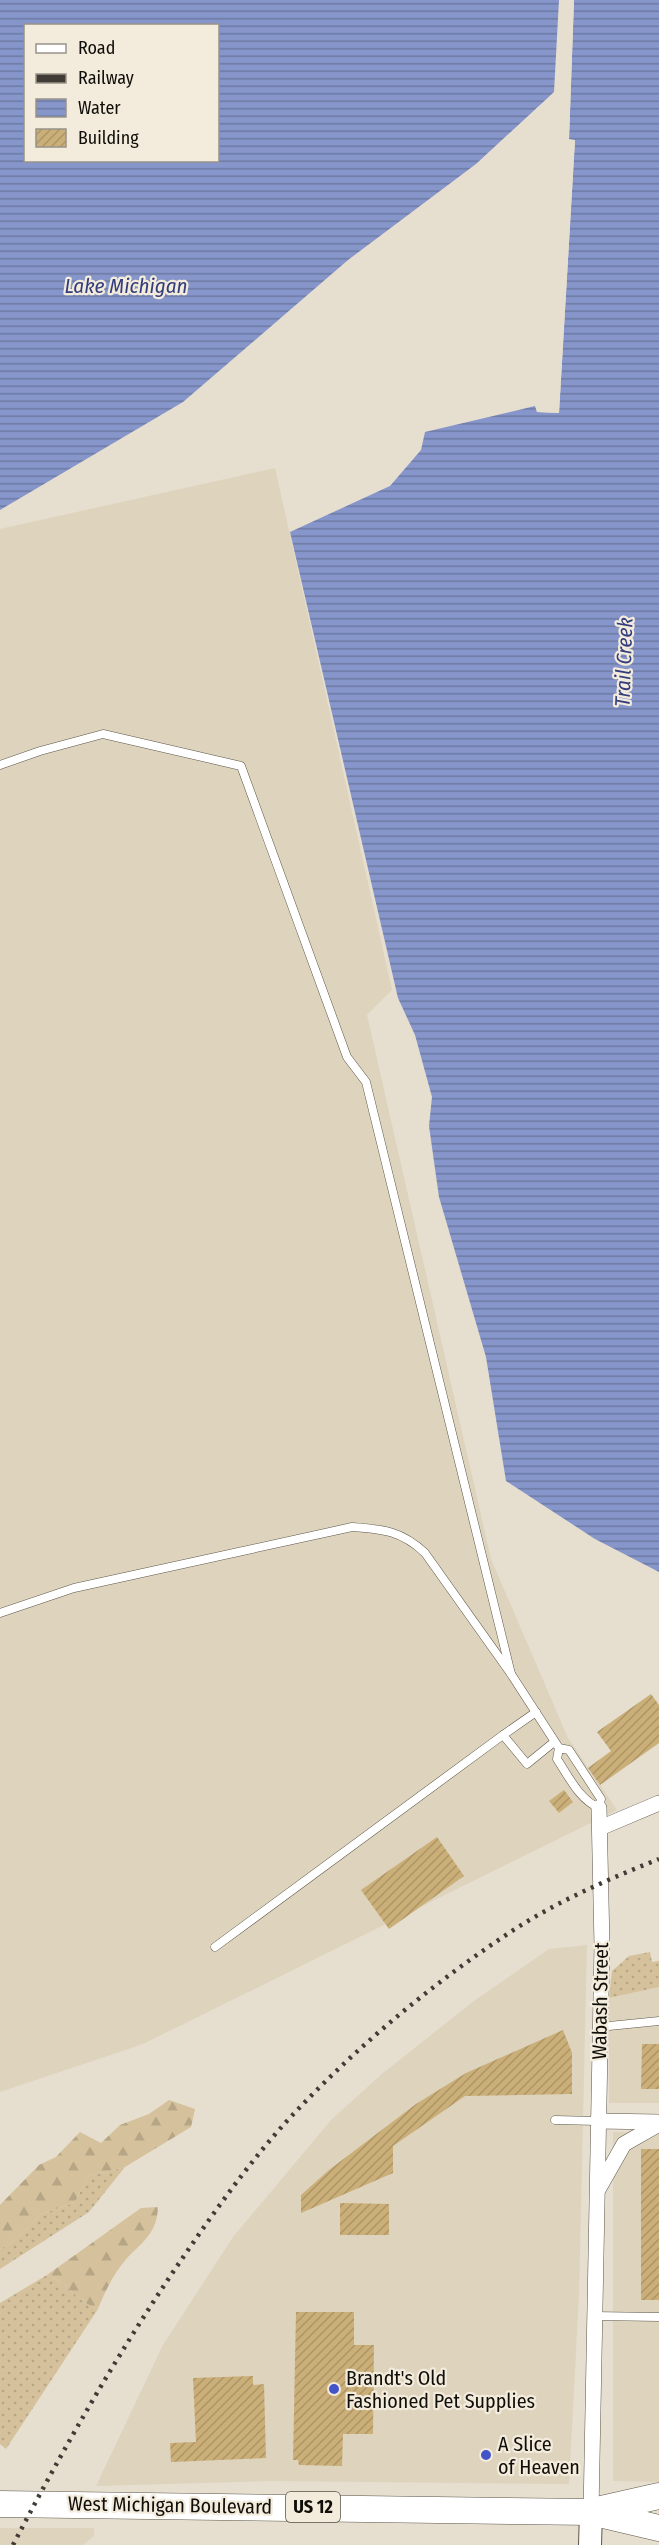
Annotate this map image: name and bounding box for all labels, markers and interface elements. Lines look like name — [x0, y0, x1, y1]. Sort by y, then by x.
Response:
legend — [24, 24, 219, 162]
text: Road — [78, 37, 115, 59]
text: Railway — [78, 67, 134, 89]
text: Water — [78, 97, 121, 119]
text: Building — [78, 127, 139, 149]
water label: Lake Michigan — [64, 273, 188, 299]
water label: Trail Creek — [609, 617, 639, 707]
street label: Wabash Street — [587, 1942, 613, 2060]
place label: Brandt's Old Fashioned Pet Supplies — [346, 2366, 535, 2413]
marker: Brandt's Old Fashioned Pet Supplies — [327, 2382, 341, 2396]
place label: A Slice of Heaven — [498, 2432, 580, 2479]
marker: A Slice of Heaven — [479, 2448, 493, 2462]
street label: West Michigan Boulevard — [68, 2491, 272, 2519]
road number: US 12 — [286, 2492, 340, 2522]

